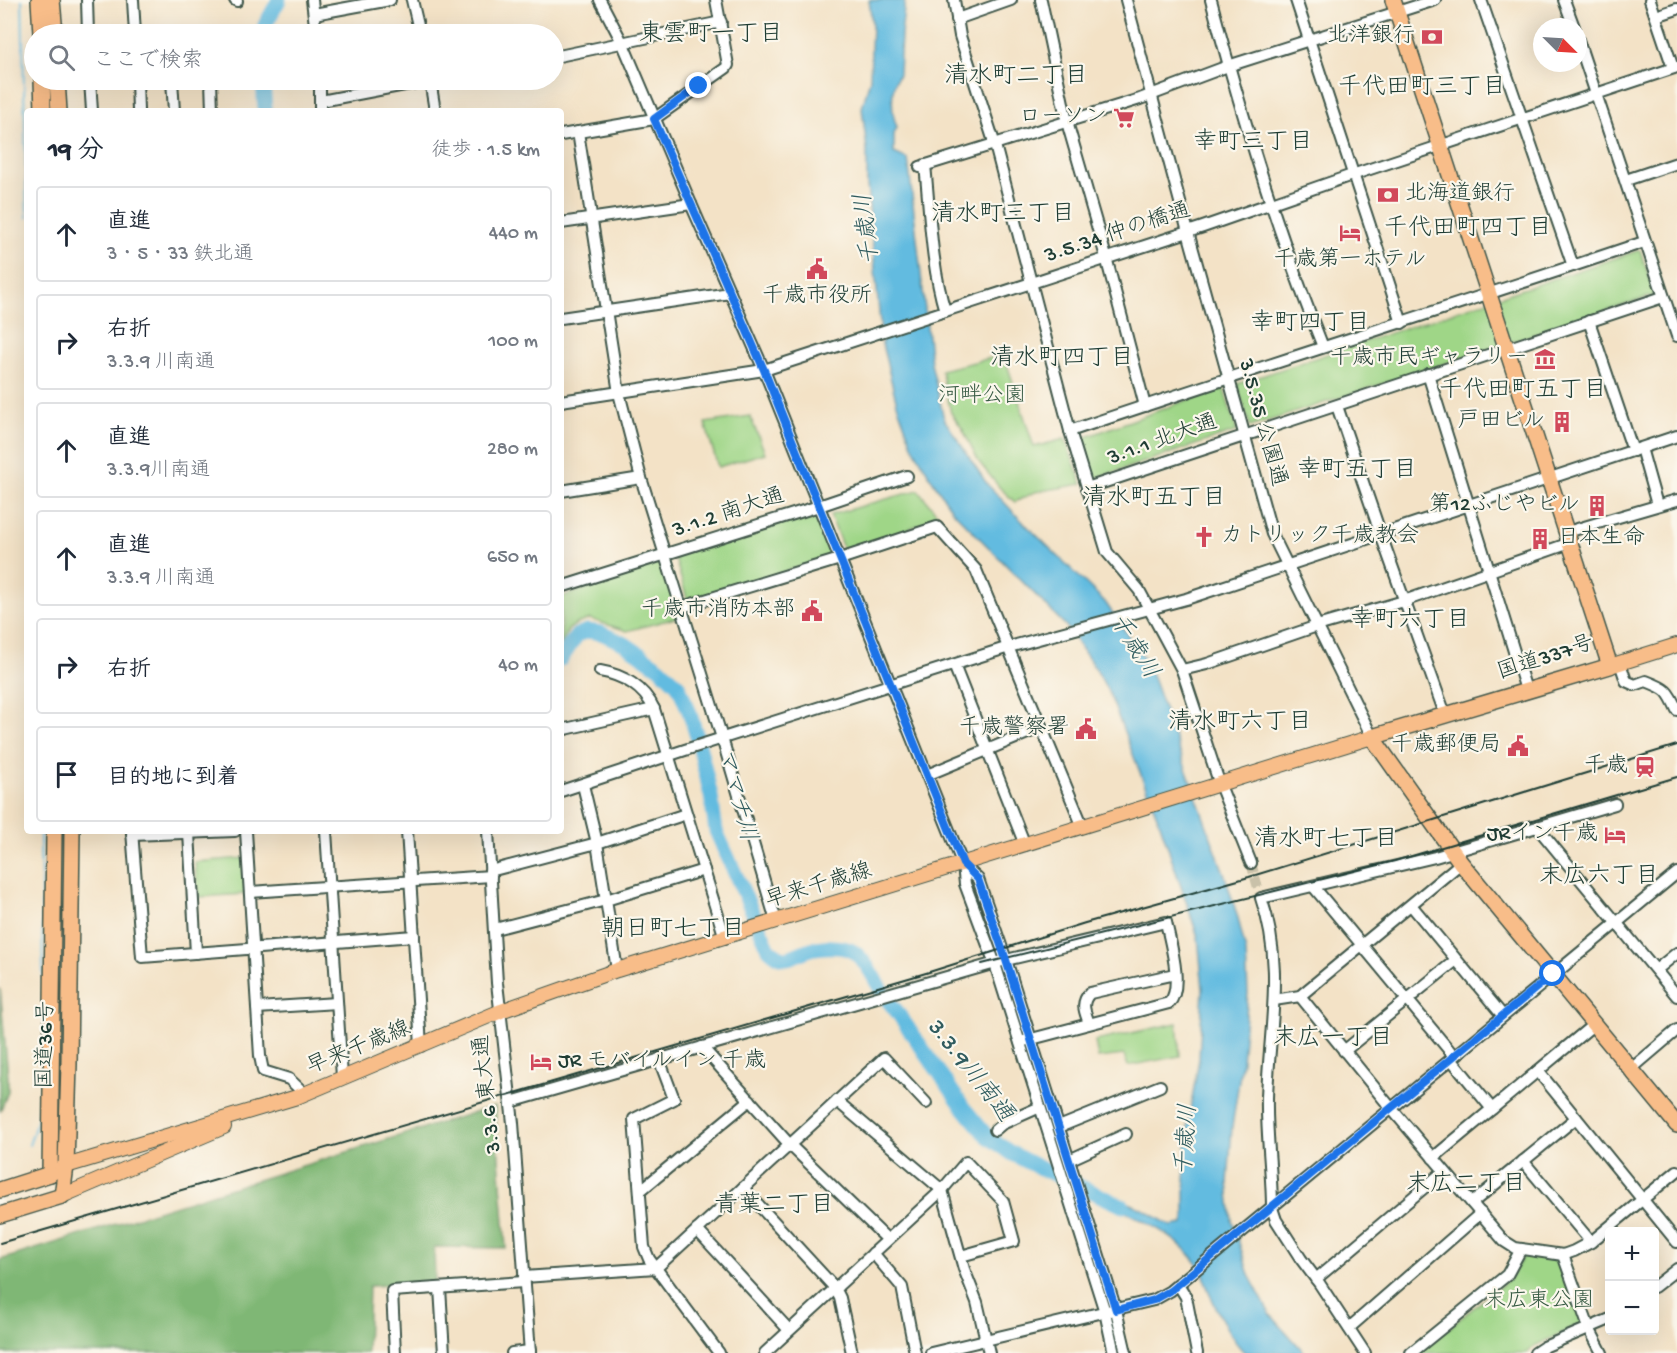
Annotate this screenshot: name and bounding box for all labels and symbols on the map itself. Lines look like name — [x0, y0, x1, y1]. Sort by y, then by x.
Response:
north arrow — [1533, 18, 1587, 72]
district label: 東雲町一丁目 — [639, 20, 783, 50]
place label: 北洋銀行 — [1327, 23, 1415, 50]
bank icon: 北洋銀行 — [1420, 25, 1444, 49]
district label: 清水町二丁目 — [944, 62, 1088, 92]
route end — [685, 72, 711, 98]
district label: 千代田町三丁目 — [1338, 74, 1506, 103]
place label: ローソン — [1019, 105, 1107, 131]
supermarket icon: ローソン — [1112, 106, 1136, 130]
district label: 幸町三丁目 — [1193, 128, 1313, 158]
place label: 北海道銀行 — [1405, 181, 1515, 208]
bank icon: 北海道銀行 — [1376, 183, 1400, 207]
water label: 千歳川 — [849, 192, 888, 267]
street label: 3.5.34 仲の橋通 — [1040, 196, 1194, 270]
district label: 清水町三丁目 — [931, 200, 1075, 230]
district label: 千代田町四丁目 — [1384, 215, 1552, 244]
hotel icon: 千歳第一ホテル — [1338, 221, 1362, 245]
place label: 千歳第一ホテル — [1273, 247, 1427, 274]
public building icon: 千歳市役所 — [805, 257, 829, 281]
place label: 千歳市役所 — [762, 283, 872, 310]
district label: 幸町四丁目 — [1250, 309, 1370, 339]
district label: 清水町四丁目 — [990, 344, 1134, 374]
place label: 千歳市民ギャラリー — [1330, 345, 1528, 372]
museum icon: 千歳市民ギャラリー — [1533, 347, 1557, 371]
street label: 3.5.35 公園通 — [1231, 355, 1291, 490]
district label: 千代田町五丁目 — [1439, 377, 1607, 406]
park label: 河畔公園 — [938, 383, 1026, 410]
street label: 3.1.1 北大通 — [1103, 409, 1221, 472]
place label: 戸田ビル — [1457, 409, 1545, 435]
building icon: 戸田ビル — [1550, 410, 1574, 434]
district label: 幸町五丁目 — [1297, 456, 1417, 486]
street label: 3.1.2 南大通 — [669, 483, 788, 545]
district label: 清水町五丁目 — [1082, 484, 1226, 514]
place label: 第12ふじやビル — [1429, 492, 1580, 519]
building icon: 第12ふじやビル — [1585, 494, 1609, 518]
place label: カトリック千歳教会 — [1221, 523, 1419, 550]
church icon: カトリック千歳教会 — [1192, 525, 1216, 549]
place label: 日本生命 — [1557, 525, 1645, 552]
building icon: 日本生命 — [1528, 527, 1552, 551]
place label: 千歳市消防本部 — [641, 597, 795, 624]
public building icon: 千歳市消防本部 — [800, 599, 824, 623]
district label: 幸町六丁目 — [1350, 606, 1470, 636]
water label: 千歳川 — [1102, 608, 1165, 685]
street label: 国道337号 — [1494, 630, 1598, 687]
district label: 清水町六丁目 — [1168, 708, 1312, 738]
place label: 千歳警察署 — [959, 715, 1069, 742]
public building icon: 千歳警察署 — [1074, 717, 1098, 741]
place label: 千歳郵便局 — [1391, 732, 1501, 759]
public building icon: 千歳郵便局 — [1506, 734, 1530, 758]
water label: ママチ川 — [709, 745, 761, 845]
place label: 千歳 — [1584, 753, 1628, 780]
station icon: 千歳 — [1633, 755, 1657, 779]
place label: JRイン千歳 — [1487, 821, 1598, 848]
hotel icon: JRイン千歳 — [1603, 823, 1627, 847]
district label: 清水町七丁目 — [1254, 825, 1398, 855]
street label: 早来千歳線 — [762, 858, 875, 916]
district label: 末広六丁目 — [1539, 862, 1659, 892]
district label: 朝日町七丁目 — [601, 916, 745, 945]
route start — [1539, 960, 1565, 986]
street label: 国道36号 — [32, 1000, 61, 1090]
water label: 3.3.9川南通 — [919, 1013, 1019, 1129]
street label: 早来千歳線 — [303, 1015, 415, 1082]
district label: 末広一丁目 — [1273, 1024, 1393, 1054]
street label: 3.3.6 東大通 — [469, 1033, 508, 1156]
place label: JR モバイルイン 千歳 — [558, 1048, 766, 1075]
hotel icon: JR モバイルイン 千歳 — [529, 1050, 553, 1074]
water label: 千歳川 — [1170, 1103, 1205, 1177]
district label: 末広二丁目 — [1406, 1170, 1526, 1200]
district label: 青葉二丁目 — [714, 1191, 834, 1221]
park label: 末広東公園 — [1484, 1288, 1594, 1315]

